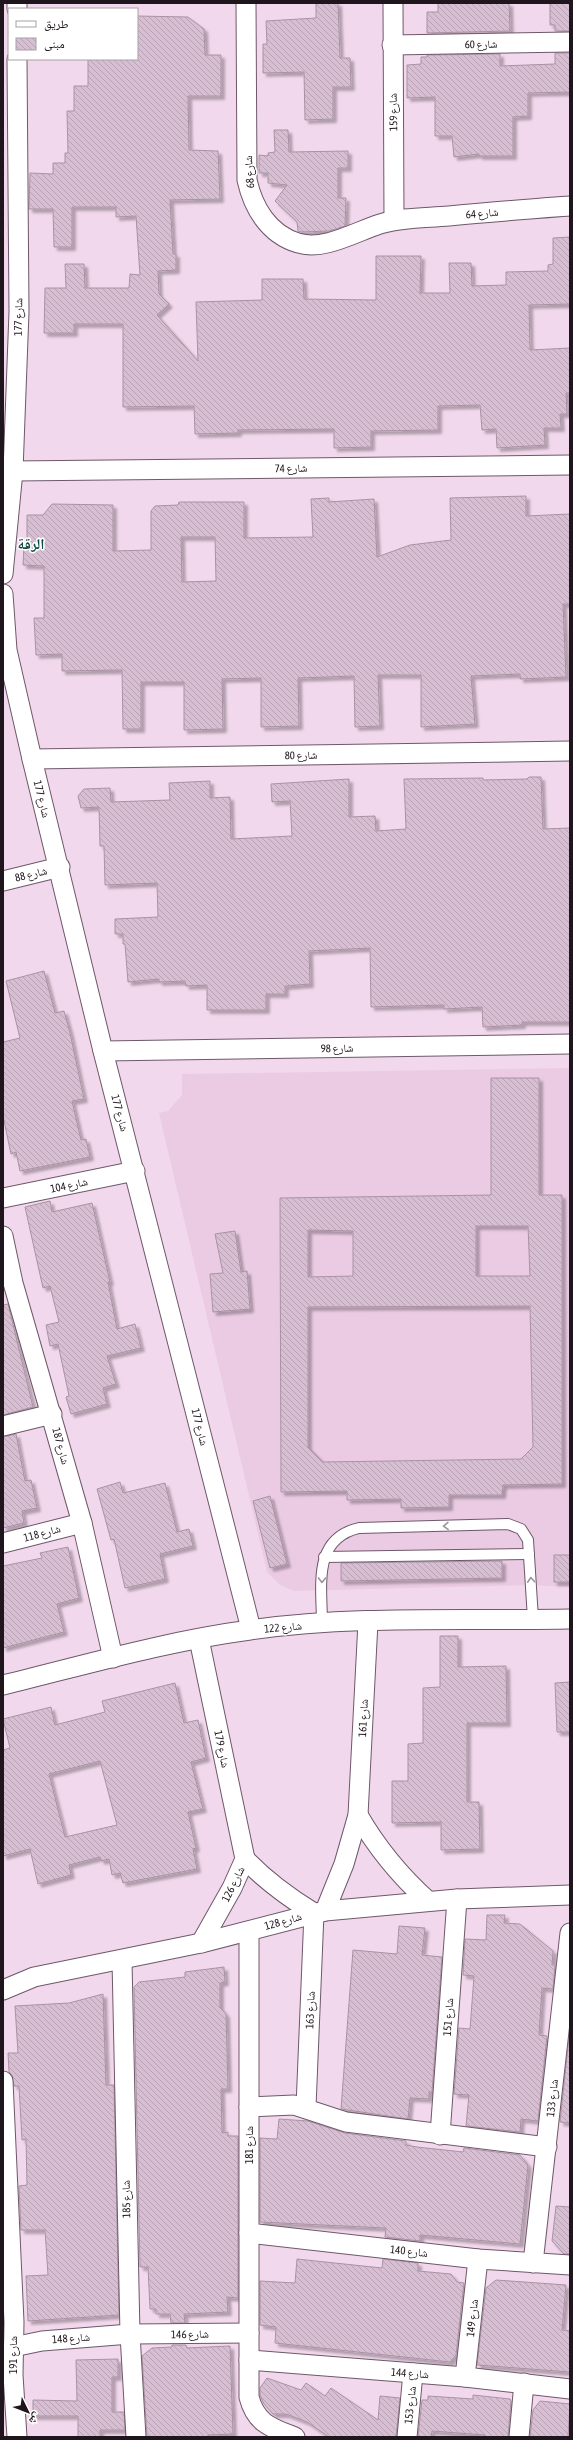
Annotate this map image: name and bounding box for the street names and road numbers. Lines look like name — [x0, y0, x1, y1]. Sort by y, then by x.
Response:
street label: شارع 60 — [465, 38, 498, 51]
street label: شارع 159 — [387, 93, 400, 131]
street label: شارع 68 — [242, 155, 257, 189]
street label: شارع 64 — [465, 206, 499, 221]
street label: شارع 177 — [12, 298, 25, 336]
street label: شارع 74 — [275, 462, 308, 475]
street label: شارع 80 — [285, 749, 318, 762]
street label: شارع 177 — [31, 779, 52, 819]
street label: شارع 88 — [14, 864, 49, 885]
street label: شارع 98 — [321, 1042, 354, 1055]
street label: شارع 177 — [108, 1093, 131, 1133]
street label: شارع 104 — [49, 1175, 89, 1196]
street label: شارع 177 — [189, 1407, 210, 1447]
street label: شارع 187 — [49, 1426, 72, 1466]
street label: شارع 118 — [22, 1522, 62, 1545]
street label: شارع 122 — [264, 1619, 303, 1636]
street label: شارع 161 — [356, 1699, 371, 1737]
street label: شارع 179 — [211, 1729, 232, 1769]
street label: شارع 126 — [219, 1864, 248, 1904]
street label: شارع 128 — [263, 1910, 303, 1933]
street label: شارع 163 — [303, 1991, 318, 2029]
street label: شارع 151 — [441, 1998, 456, 2036]
street label: شارع 133 — [544, 2079, 561, 2118]
street label: شارع 181 — [243, 2126, 256, 2164]
street label: شارع 185 — [120, 2180, 133, 2218]
street label: شارع 140 — [389, 2243, 428, 2260]
street label: شارع 149 — [464, 2299, 481, 2338]
street label: شارع 146 — [171, 2328, 209, 2341]
street label: شارع 148 — [52, 2331, 90, 2346]
street label: شارع 191 — [7, 2336, 20, 2374]
street label: شارع 144 — [391, 2366, 429, 2381]
street label: شارع 153 — [402, 2386, 419, 2425]

